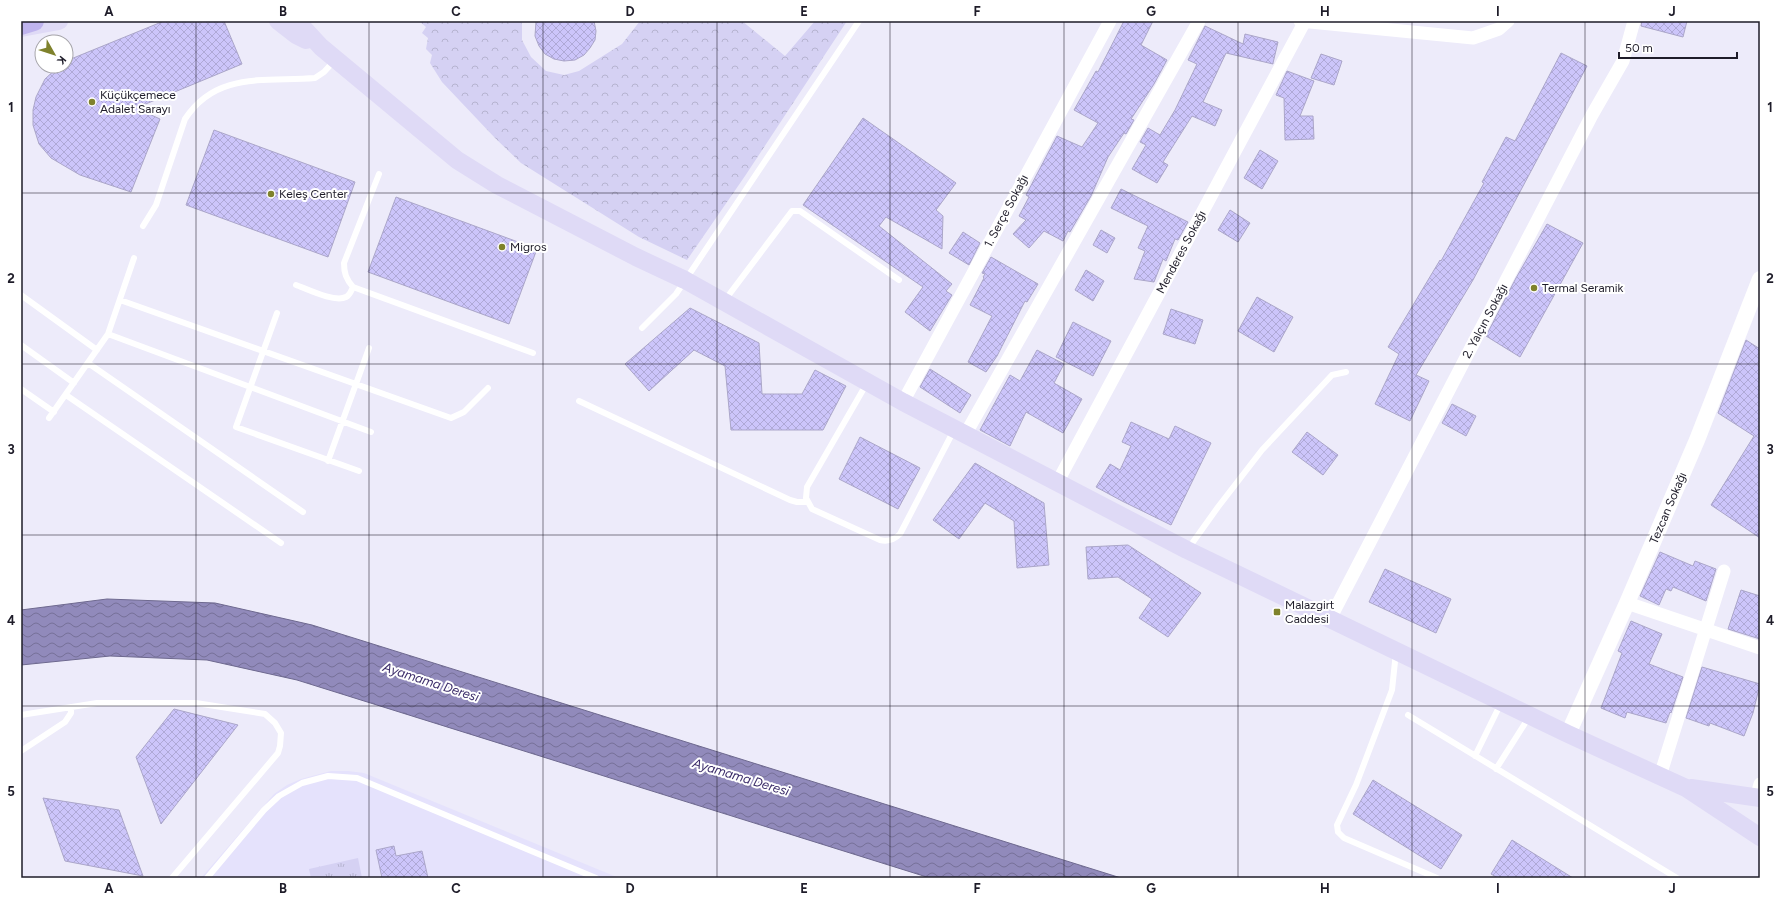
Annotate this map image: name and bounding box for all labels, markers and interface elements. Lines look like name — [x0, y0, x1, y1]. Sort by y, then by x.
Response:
text: A — [104, 4, 114, 19]
text: B — [279, 4, 287, 19]
text: C — [451, 4, 461, 19]
text: D — [625, 4, 635, 19]
text: E — [800, 4, 808, 19]
text: F — [973, 4, 981, 19]
text: G — [1146, 4, 1156, 19]
text: H — [1320, 4, 1330, 19]
text: I — [1496, 4, 1500, 19]
text: J — [1668, 4, 1676, 19]
north arrow — [34, 34, 74, 74]
scale bar — [1619, 34, 1737, 60]
text: 50 m — [1625, 41, 1653, 55]
text: K — [54, 53, 69, 67]
place label: Küçükçemece Adalet Sarayı — [100, 88, 176, 116]
marker: Küçükçemece Adalet Sarayı — [87, 97, 97, 107]
text: 1 — [8, 100, 14, 115]
text: 1 — [1767, 100, 1773, 115]
street label: 1. Serçe Sokağı — [981, 172, 1031, 250]
place label: Keleş Center — [279, 187, 348, 201]
marker: Keleş Center — [266, 189, 276, 199]
street label: Menderes Sokağı — [1153, 208, 1209, 296]
place label: Migros — [510, 240, 547, 254]
marker: Migros — [497, 242, 507, 252]
text: 2 — [7, 271, 15, 286]
text: 2 — [1766, 271, 1774, 286]
street label: 2. Yalçın Sokağı — [1459, 281, 1511, 361]
place label: Termal Seramik — [1542, 281, 1624, 295]
marker: Termal Seramik — [1529, 283, 1539, 293]
text: 3 — [7, 442, 15, 457]
text: 3 — [1766, 442, 1774, 457]
street label: Tezcan Sokağı — [1647, 470, 1689, 546]
place label: Malazgirt Caddesi — [1285, 598, 1335, 626]
marker: Malazgirt Caddesi — [1272, 607, 1282, 617]
text: 4 — [7, 613, 15, 628]
text: 4 — [1766, 613, 1774, 628]
water label: Ayamama Deresi — [380, 659, 482, 705]
water label: Ayamama Deresi — [690, 755, 792, 799]
text: 5 — [7, 784, 15, 799]
text: 5 — [1766, 784, 1774, 799]
text: A — [104, 881, 114, 896]
text: B — [279, 881, 287, 896]
text: C — [451, 881, 461, 896]
text: D — [625, 881, 635, 896]
text: E — [800, 881, 808, 896]
text: F — [973, 881, 981, 896]
text: G — [1146, 881, 1156, 896]
text: H — [1320, 881, 1330, 896]
text: I — [1496, 881, 1500, 896]
text: J — [1668, 881, 1676, 896]

